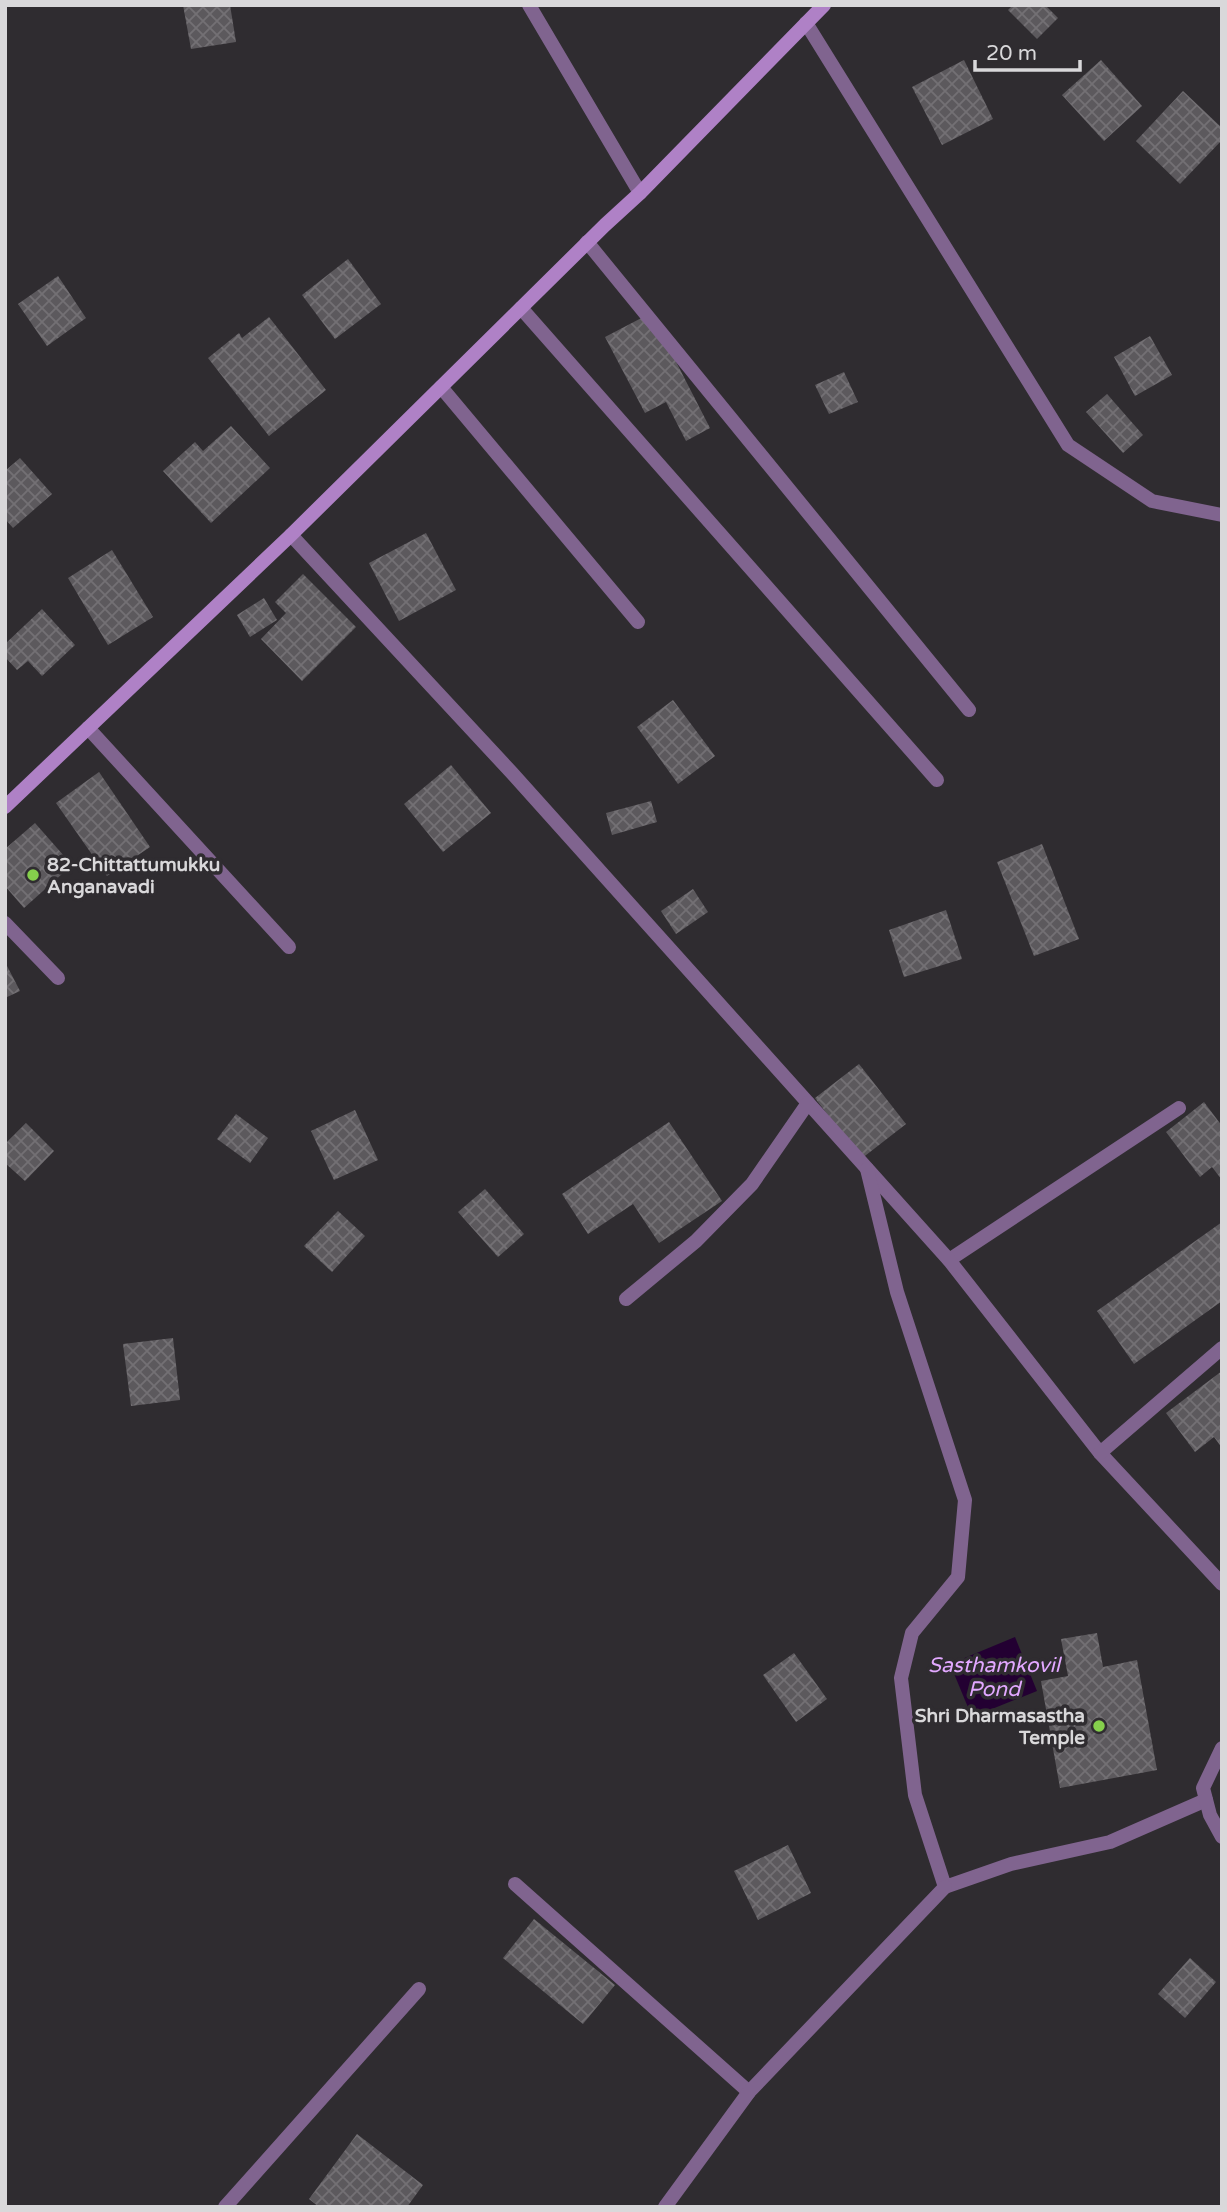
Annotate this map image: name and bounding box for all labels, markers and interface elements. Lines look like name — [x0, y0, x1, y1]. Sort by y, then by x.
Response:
scale bar — [975, 28, 1080, 72]
text: 20 m — [986, 41, 1037, 66]
place label: 82-Chittattumukku Anganavadi — [47, 854, 220, 899]
marker: 82-Chittattumukku Anganavadi — [25, 867, 41, 883]
water label: Sasthamkovil Pond — [928, 1653, 1063, 1702]
place label: Shri Dharmasastha Temple — [915, 1705, 1085, 1750]
marker: Shri Dharmasastha Temple — [1091, 1718, 1107, 1734]

